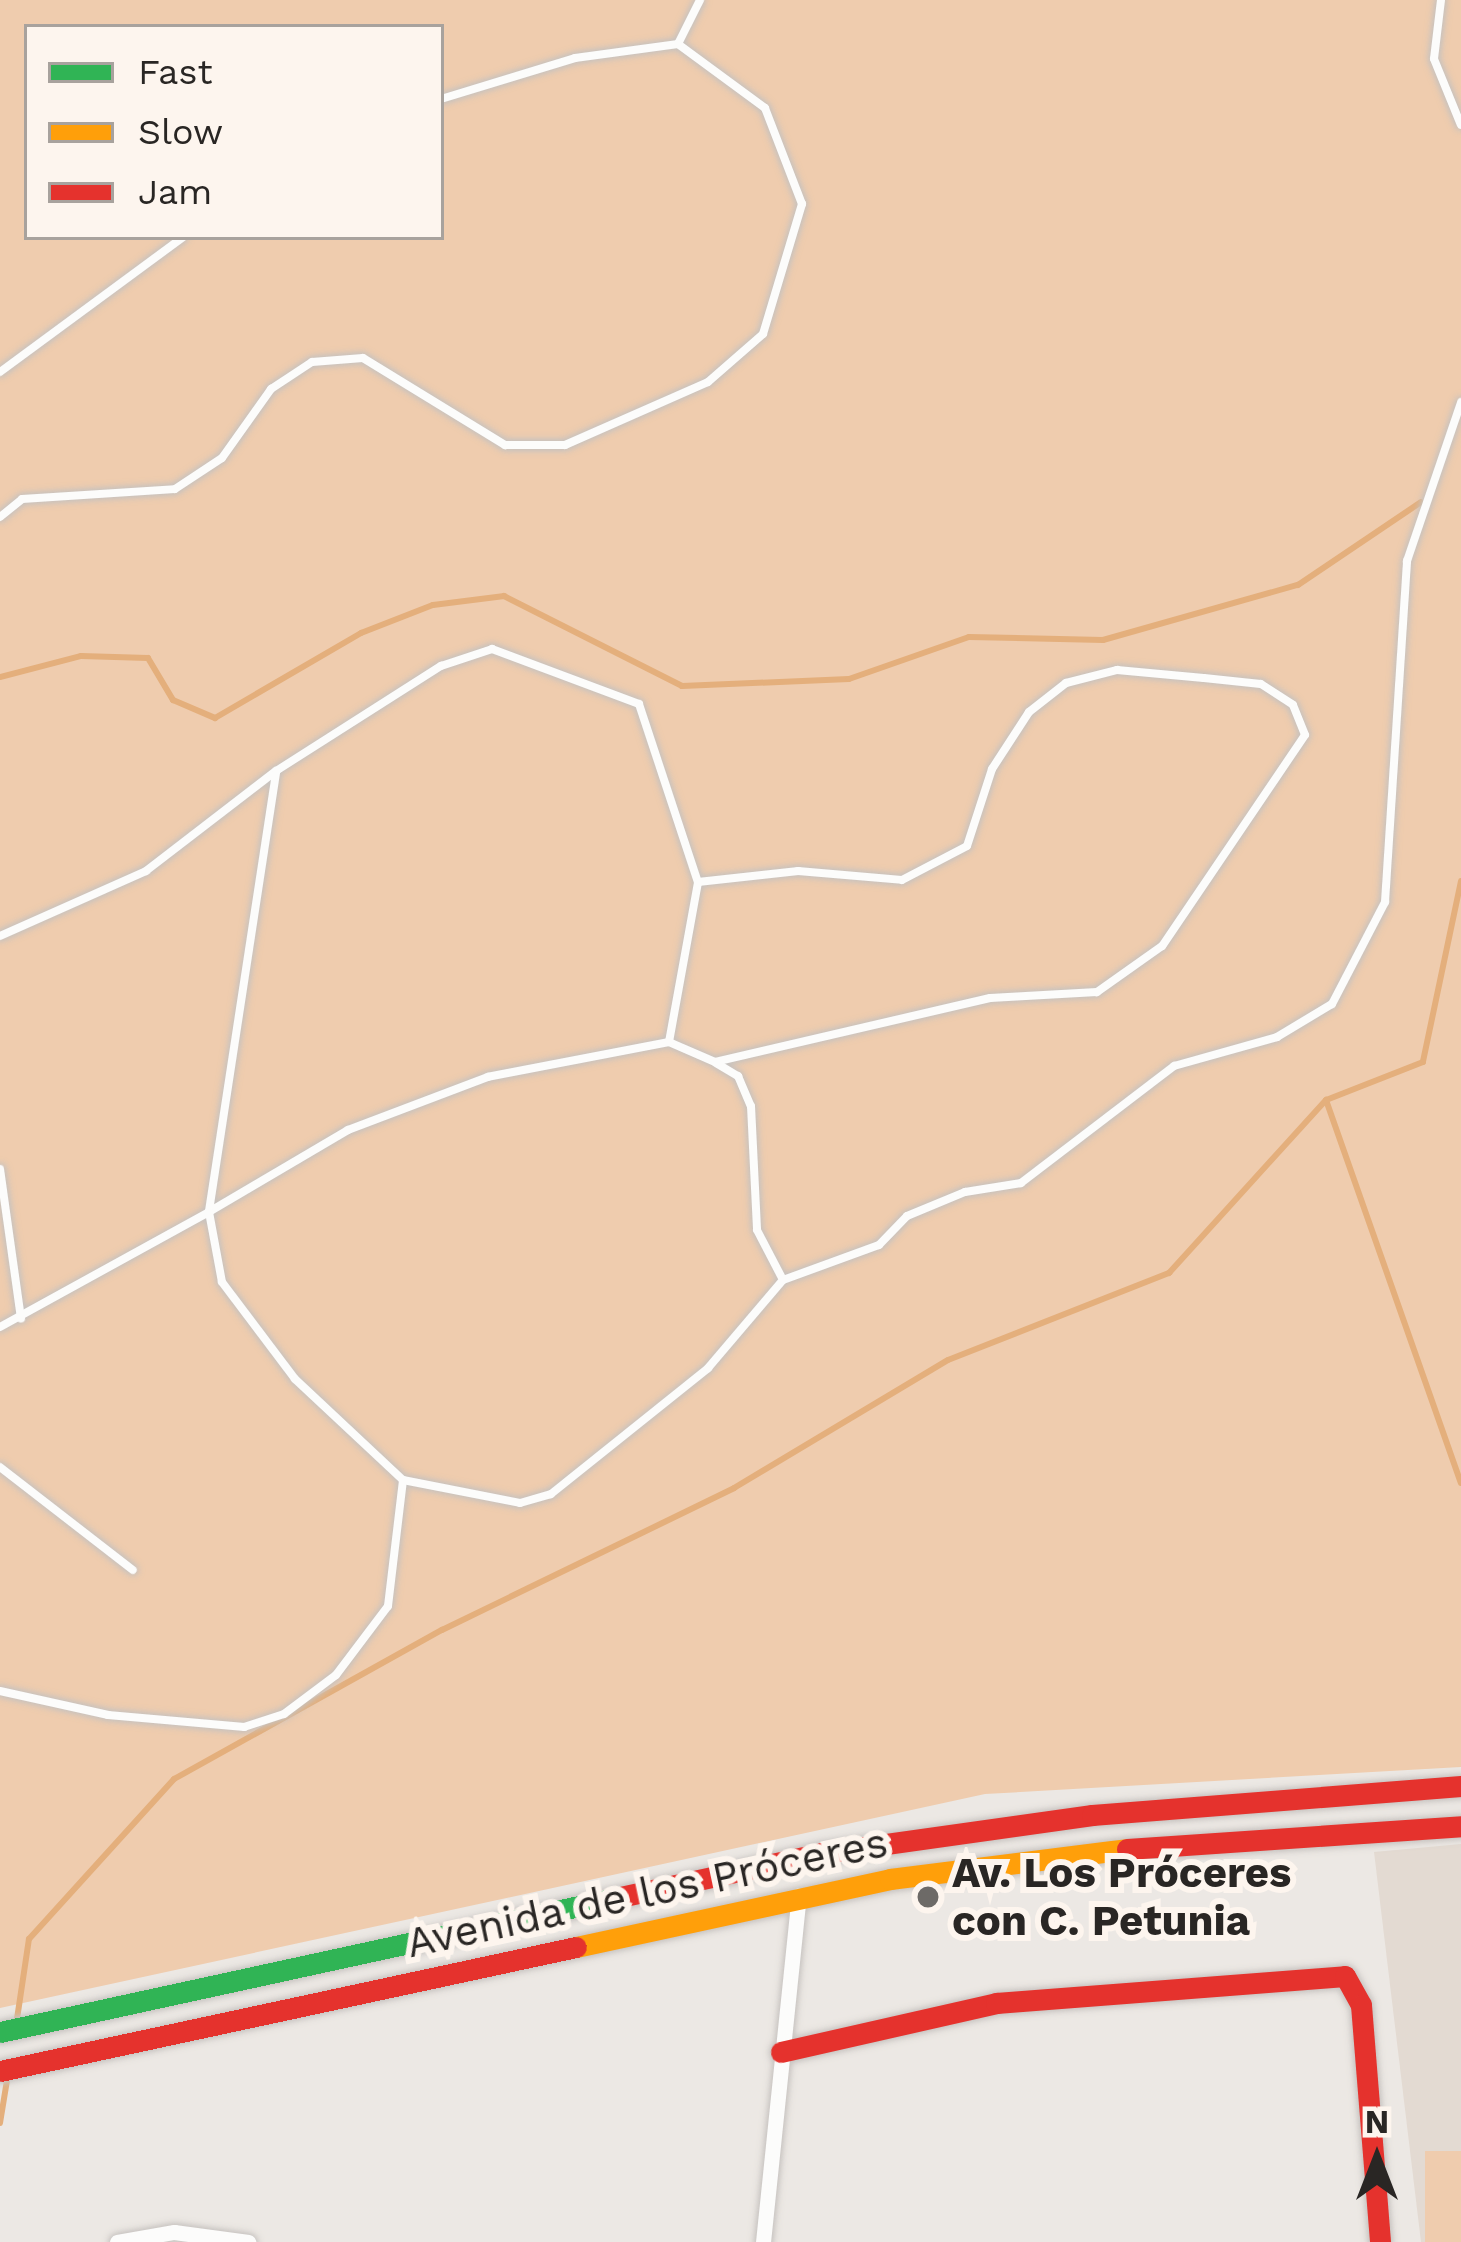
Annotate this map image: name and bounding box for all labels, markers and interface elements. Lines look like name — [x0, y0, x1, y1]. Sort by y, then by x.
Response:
legend — [24, 24, 444, 240]
text: Fast — [138, 51, 213, 93]
text: Slow — [138, 111, 223, 153]
text: Jam — [138, 171, 212, 213]
street label: Avenida de los Próceres — [401, 1817, 893, 1969]
place label: Av. Los Próceres con C. Petunia — [952, 1848, 1291, 1946]
marker: Av. Los Próceres con C. Petunia — [915, 1884, 941, 1910]
north arrow — [1317, 2098, 1437, 2218]
text: N — [1365, 2102, 1389, 2141]

